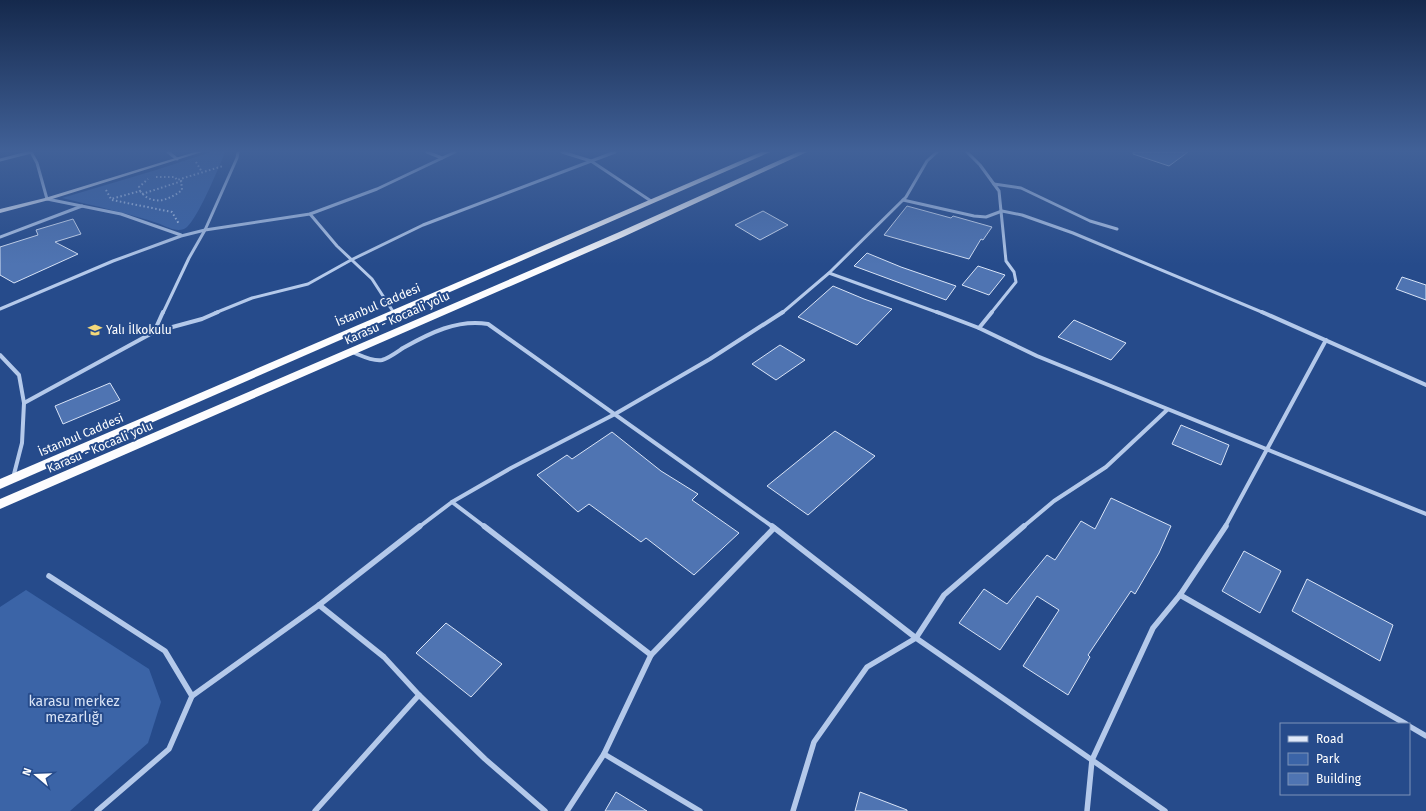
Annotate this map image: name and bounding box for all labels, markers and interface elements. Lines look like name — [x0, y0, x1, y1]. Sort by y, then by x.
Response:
street label: İstanbul Caddesi — [333, 280, 423, 329]
street label: Karasu - Kocaali yolu — [342, 288, 452, 348]
school or university icon: Yalı İlkokulu — [87, 322, 103, 338]
place label: Yalı İlkokulu — [106, 322, 172, 337]
street label: İstanbul Caddesi — [36, 410, 126, 459]
street label: Karasu - Kocaali yolu — [45, 418, 155, 476]
park label: karasu merkez mezarlığı — [28, 693, 120, 726]
legend — [1280, 723, 1410, 795]
text: Road — [1316, 732, 1344, 746]
text: Park — [1316, 752, 1340, 766]
north arrow — [16, 755, 56, 795]
text: N — [20, 766, 34, 777]
text: Building — [1316, 772, 1362, 786]

